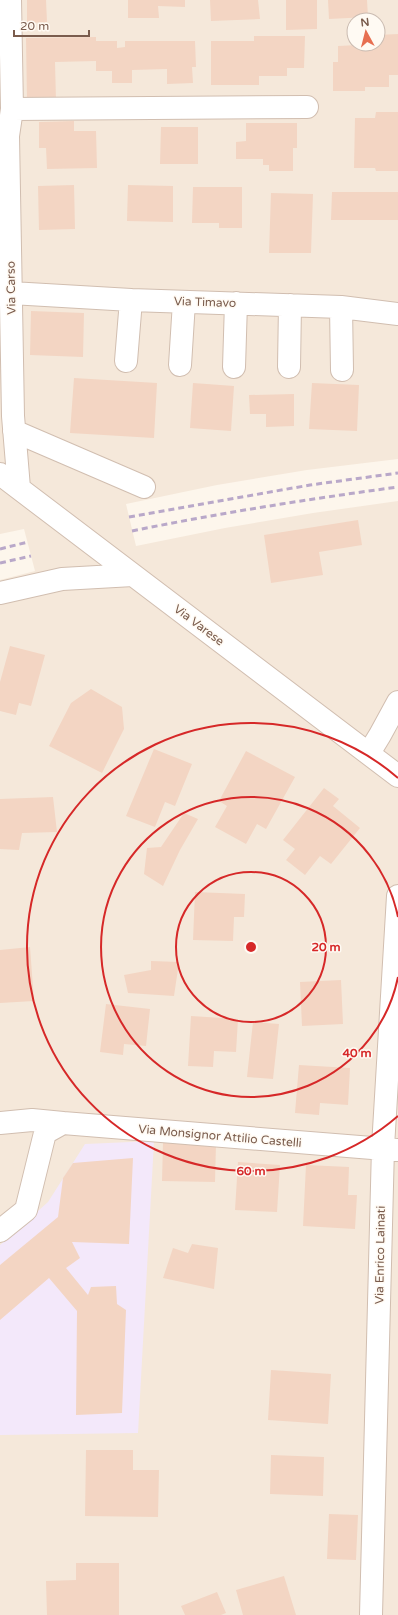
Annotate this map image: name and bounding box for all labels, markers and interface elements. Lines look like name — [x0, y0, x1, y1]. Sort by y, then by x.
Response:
scale bar — [14, 12, 89, 38]
north arrow — [346, 12, 386, 52]
text: N — [360, 16, 370, 30]
text: 20 m — [20, 19, 49, 33]
street label: Via Carso — [4, 261, 18, 315]
street label: Via Timavo — [174, 294, 236, 310]
street label: Via Varese — [171, 602, 227, 649]
centre of rings — [244, 940, 258, 954]
text: 20 m — [311, 940, 341, 954]
text: 40 m — [342, 1046, 372, 1060]
street label: Via Monsignor Attilio Castelli — [138, 1122, 302, 1150]
text: 60 m — [236, 1164, 266, 1178]
street label: Via Enrico Lainati — [372, 1206, 388, 1304]

